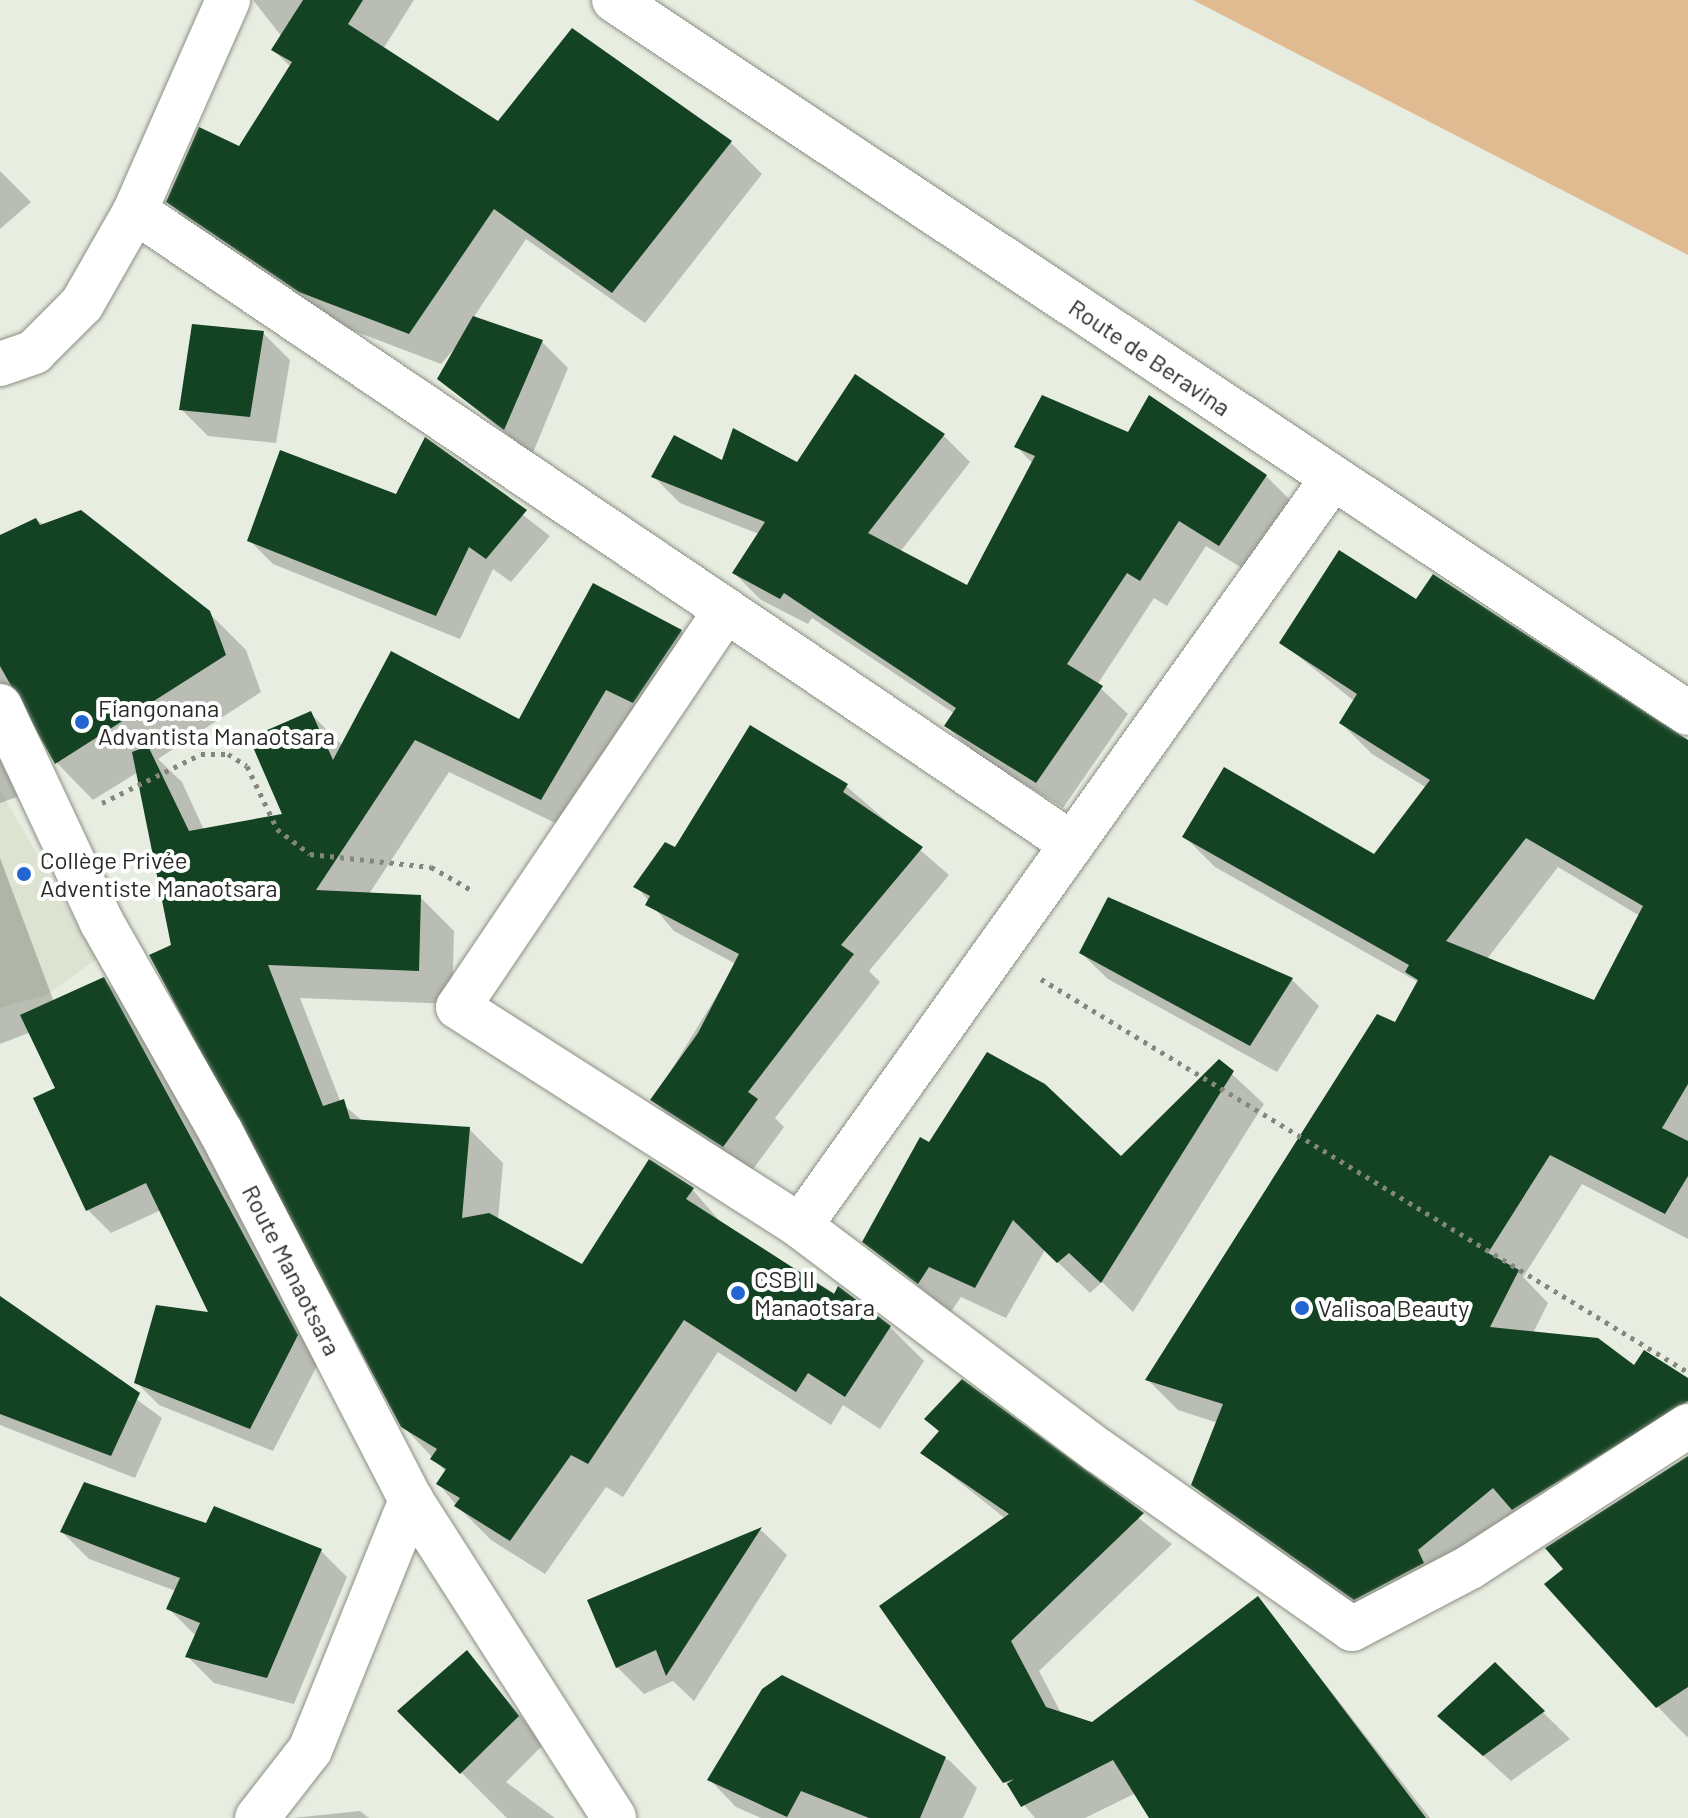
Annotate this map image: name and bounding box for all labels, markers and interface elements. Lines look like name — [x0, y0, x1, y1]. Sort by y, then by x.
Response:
street label: Route de Beravina — [1064, 292, 1236, 422]
place label: Fiangonana Advantista Manaotsara — [98, 694, 335, 750]
marker: Fiangonana Advantista Manaotsara — [73, 713, 91, 731]
place label: Collège Privée Adventiste Manaotsara — [40, 846, 277, 902]
marker: Collège Privée Adventiste Manaotsara — [15, 865, 33, 883]
street label: Route Manaotsara — [237, 1180, 347, 1360]
place label: CSB II Manaotsara — [754, 1265, 875, 1321]
marker: CSB II Manaotsara — [729, 1284, 747, 1302]
place label: Valisoa Beauty — [1318, 1294, 1469, 1322]
marker: Valisoa Beauty — [1293, 1299, 1311, 1317]

